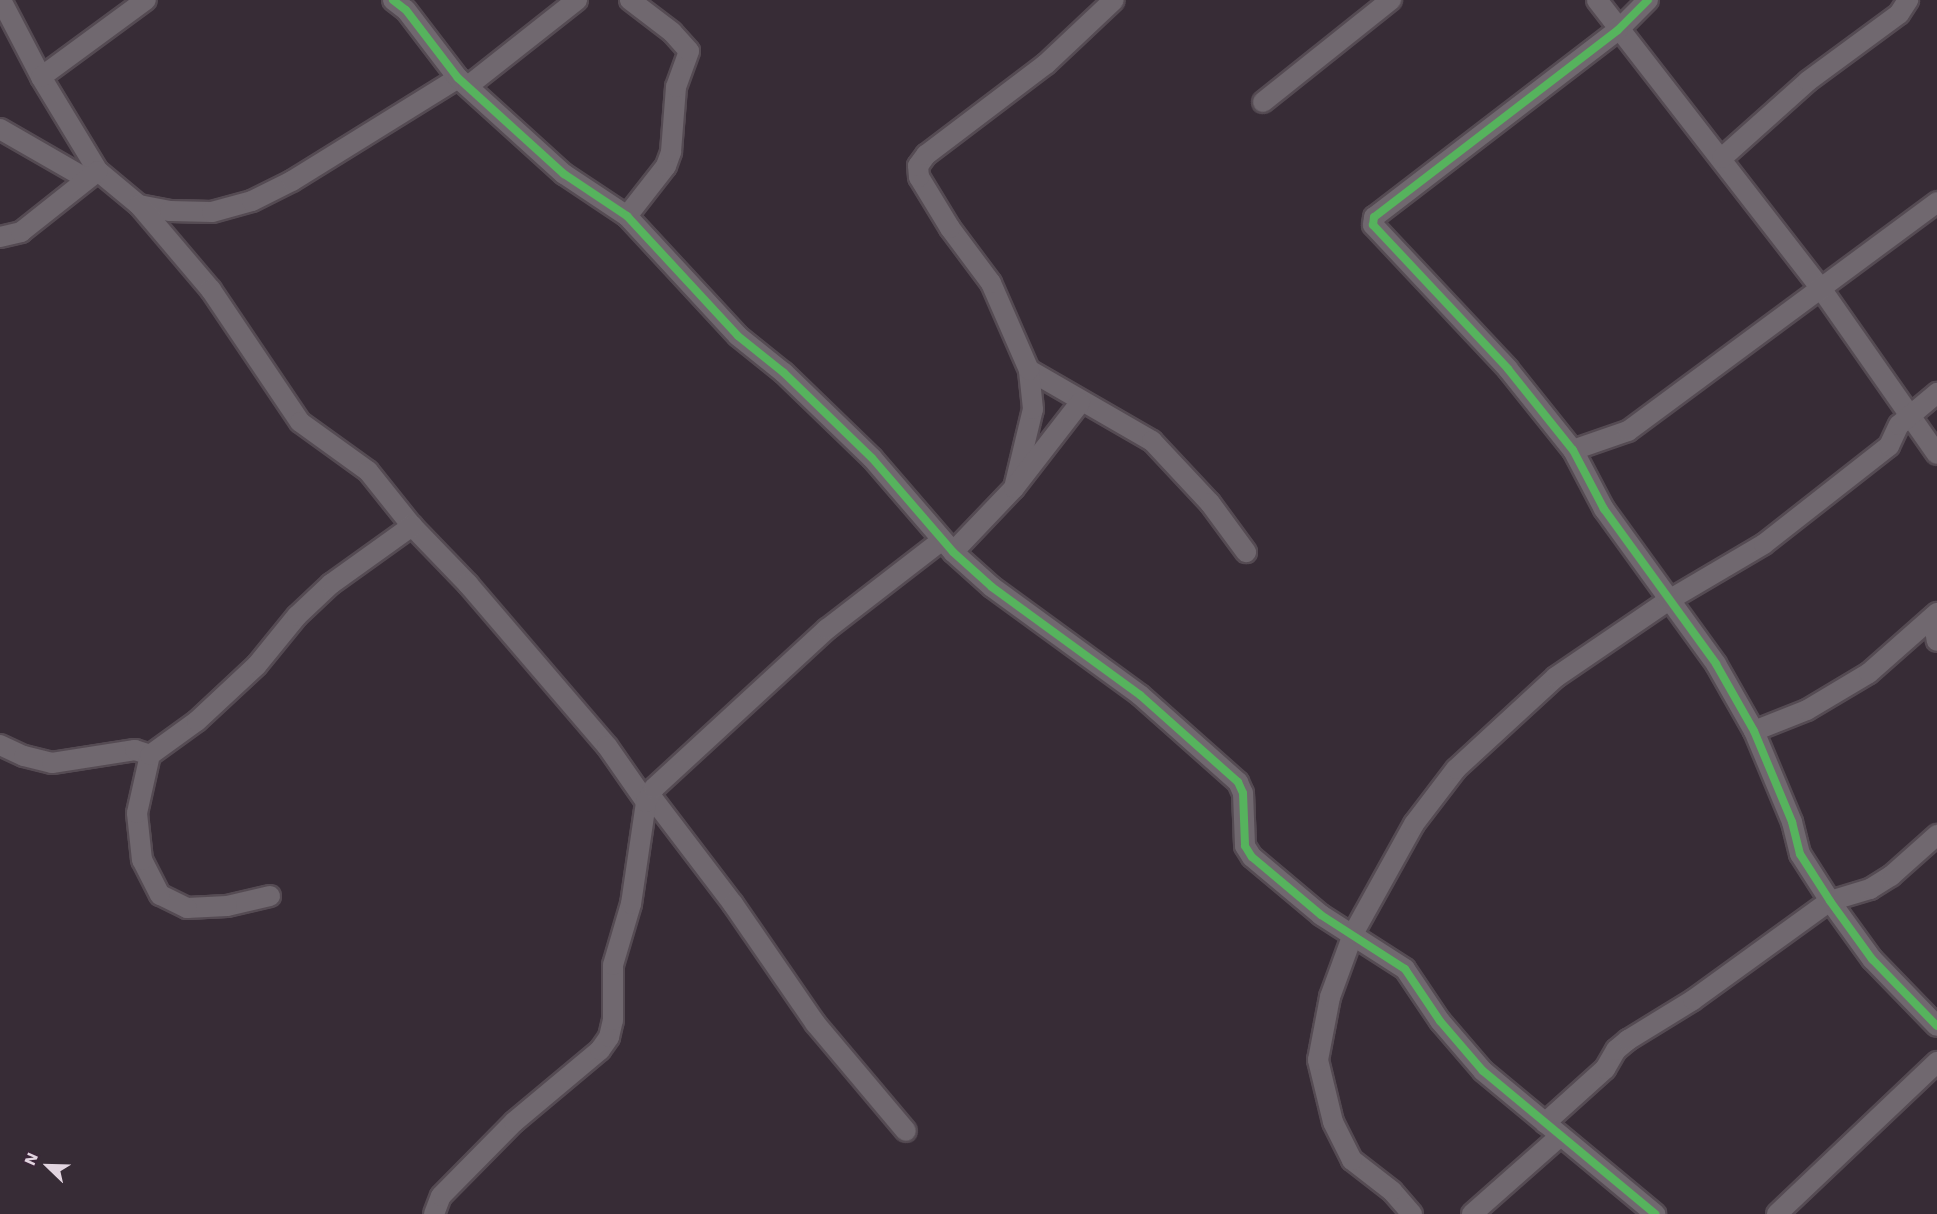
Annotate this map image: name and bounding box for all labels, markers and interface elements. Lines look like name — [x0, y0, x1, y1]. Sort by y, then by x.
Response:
north arrow — [18, 1136, 78, 1196]
text: N — [20, 1150, 42, 1168]

